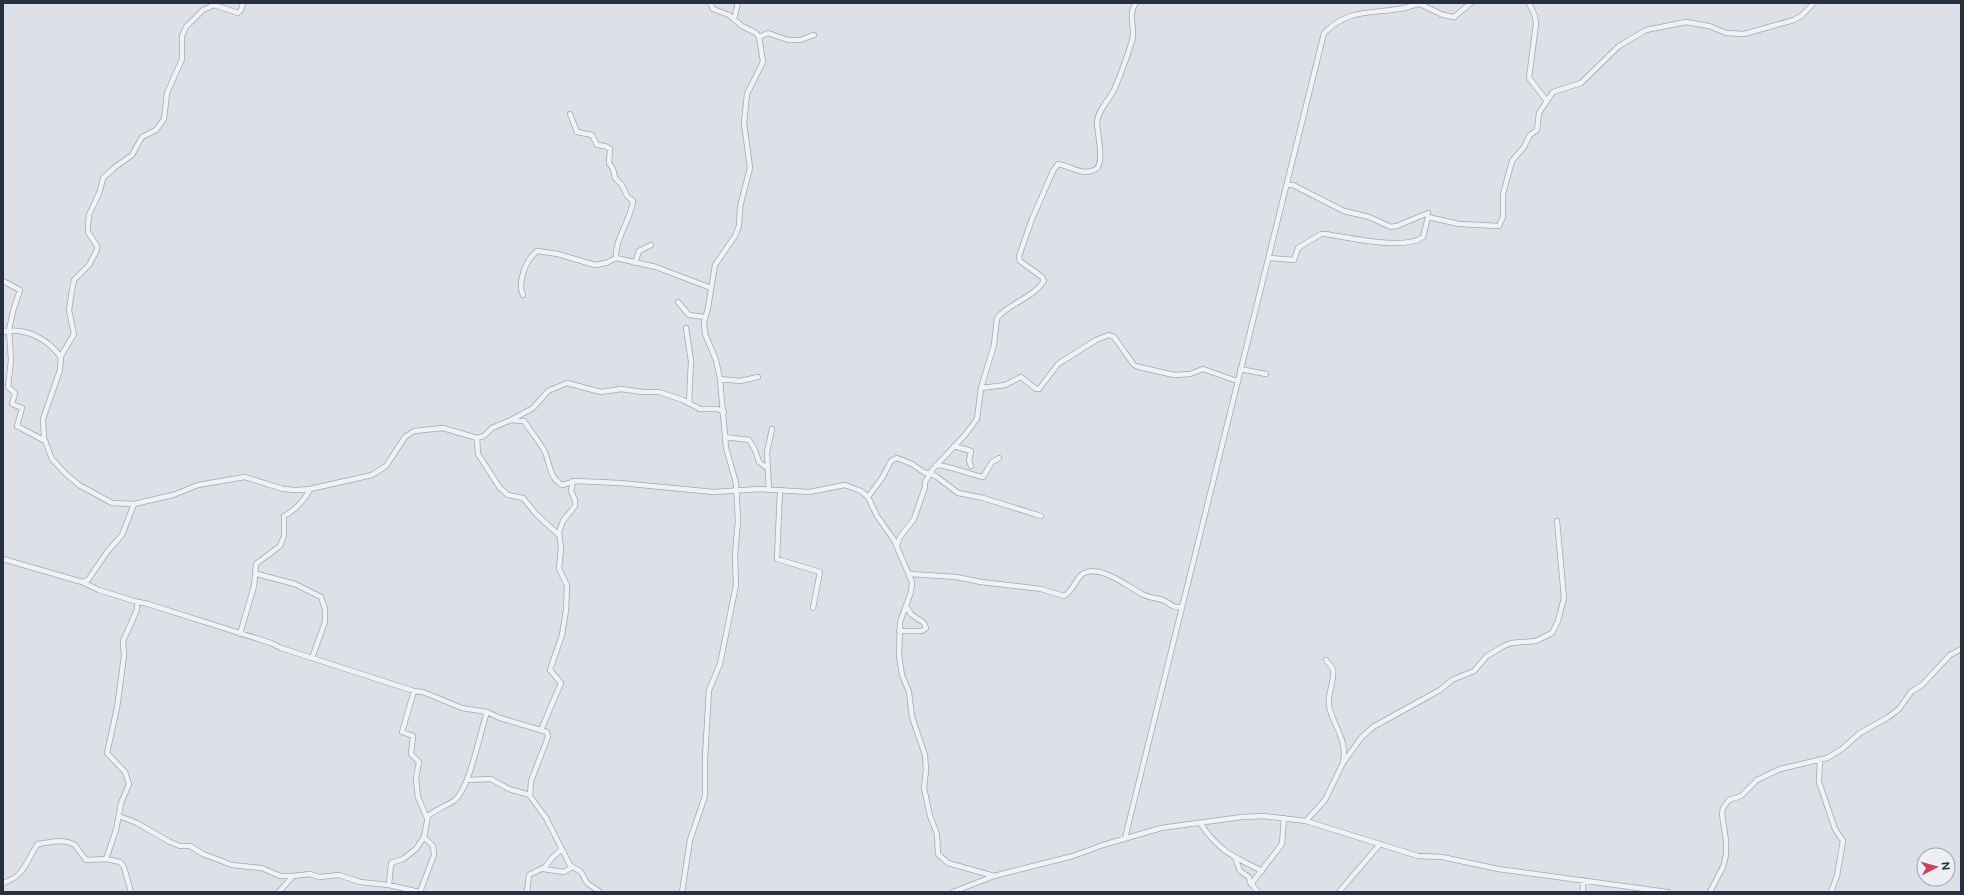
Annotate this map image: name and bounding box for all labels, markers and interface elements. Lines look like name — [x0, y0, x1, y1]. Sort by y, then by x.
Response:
north arrow — [1916, 847, 1956, 887]
text: N — [1939, 861, 1952, 871]

